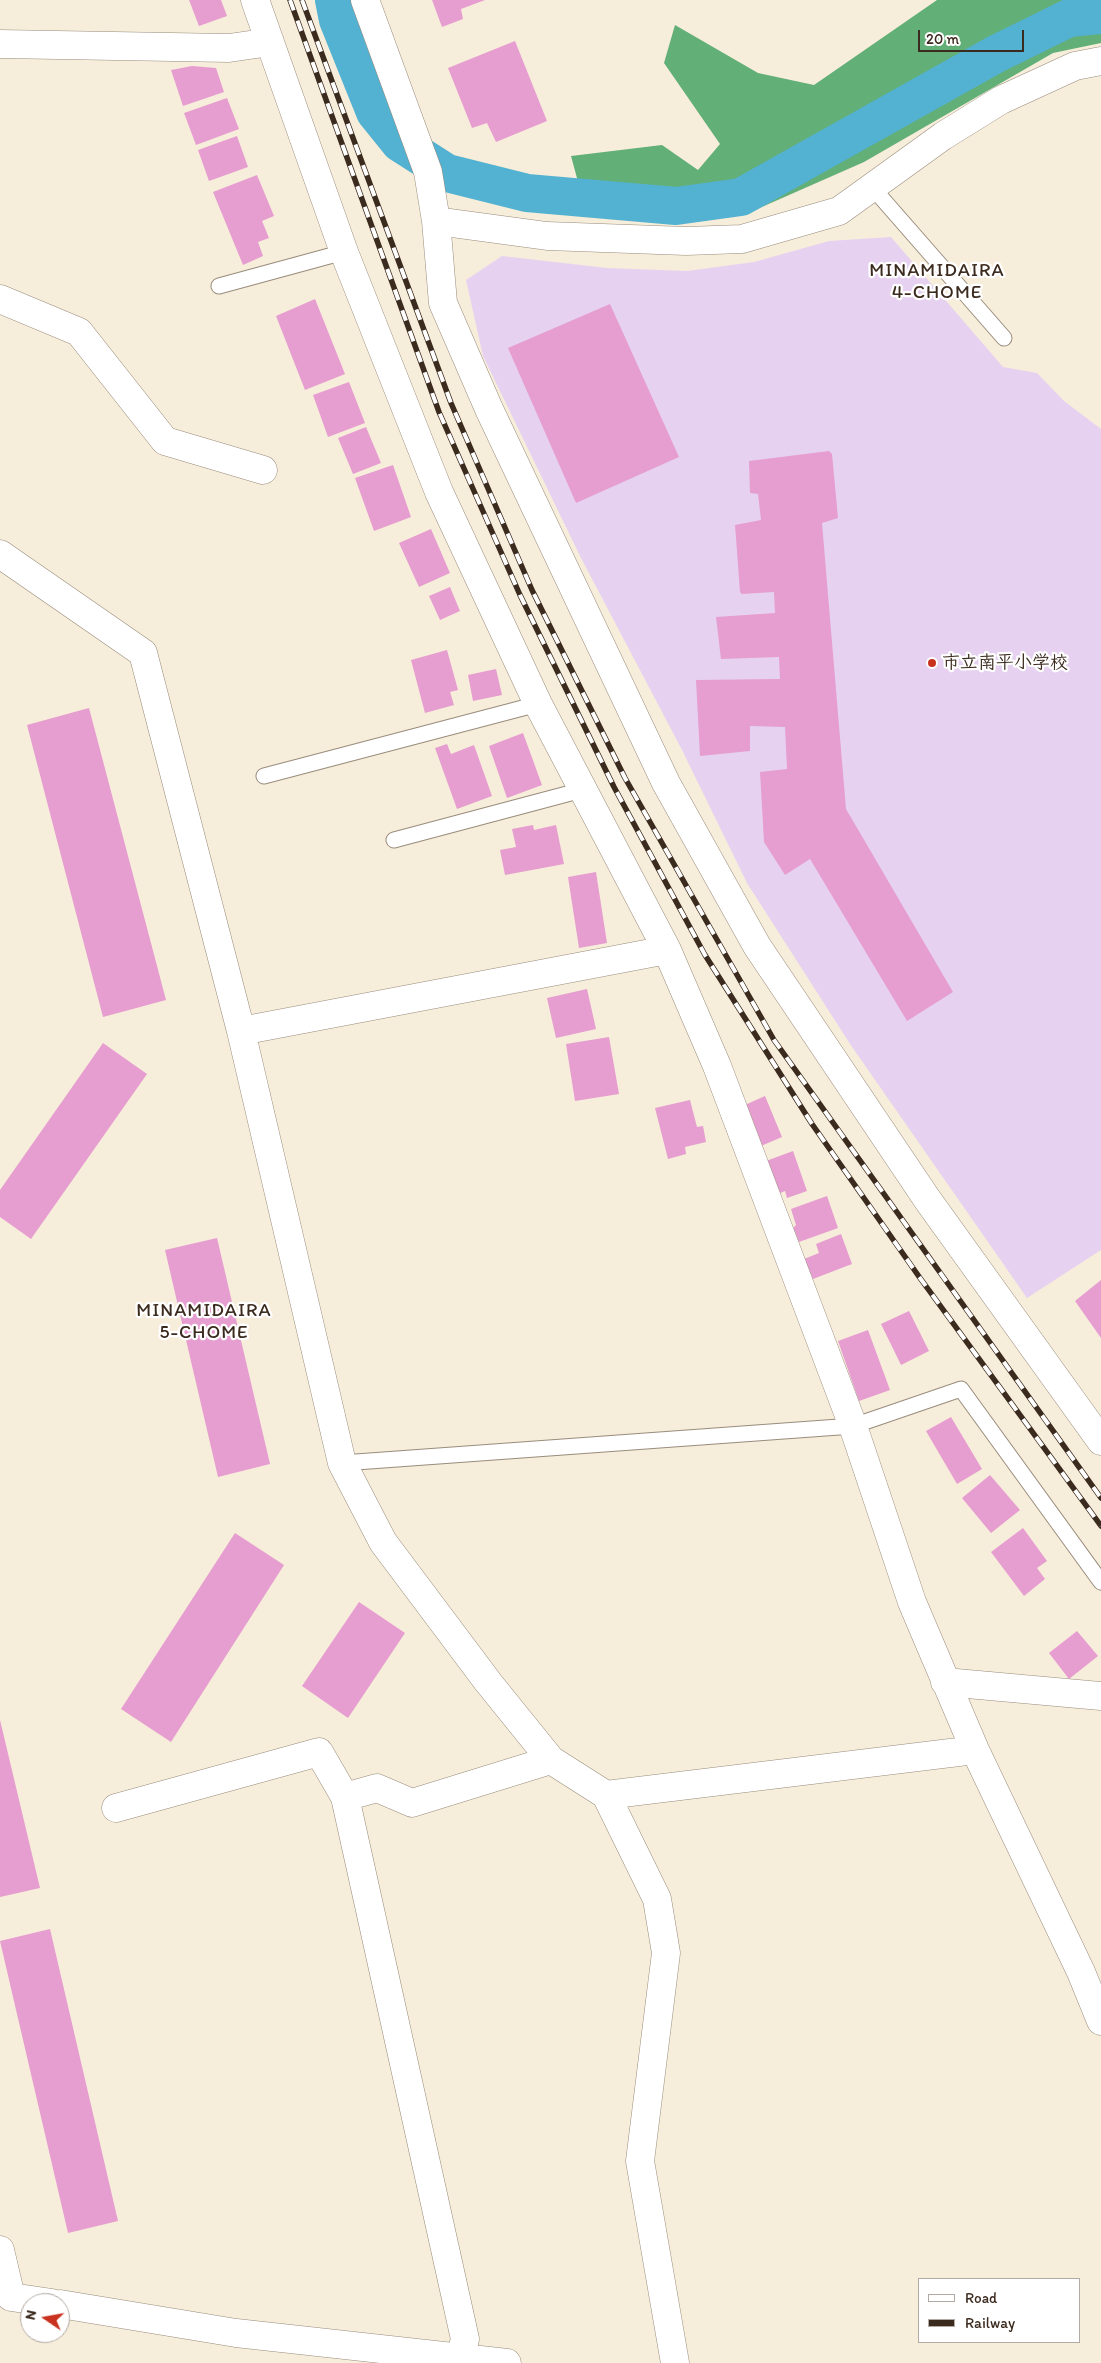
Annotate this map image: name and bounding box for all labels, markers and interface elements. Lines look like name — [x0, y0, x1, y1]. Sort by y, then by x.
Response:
scale bar — [921, 20, 1027, 52]
text: 20 m — [926, 30, 959, 48]
district label: MINAMIDAIRA 4-CHOME — [869, 260, 1005, 304]
place label: 市立南平小学校 — [942, 652, 1068, 674]
marker: 市立南平小学校 — [926, 657, 938, 669]
district label: MINAMIDAIRA 5-CHOME — [136, 1300, 272, 1344]
legend — [918, 2278, 1081, 2343]
text: Road — [965, 2289, 997, 2307]
north arrow — [20, 2293, 70, 2343]
text: N — [22, 2309, 40, 2321]
text: Railway — [965, 2314, 1015, 2332]

